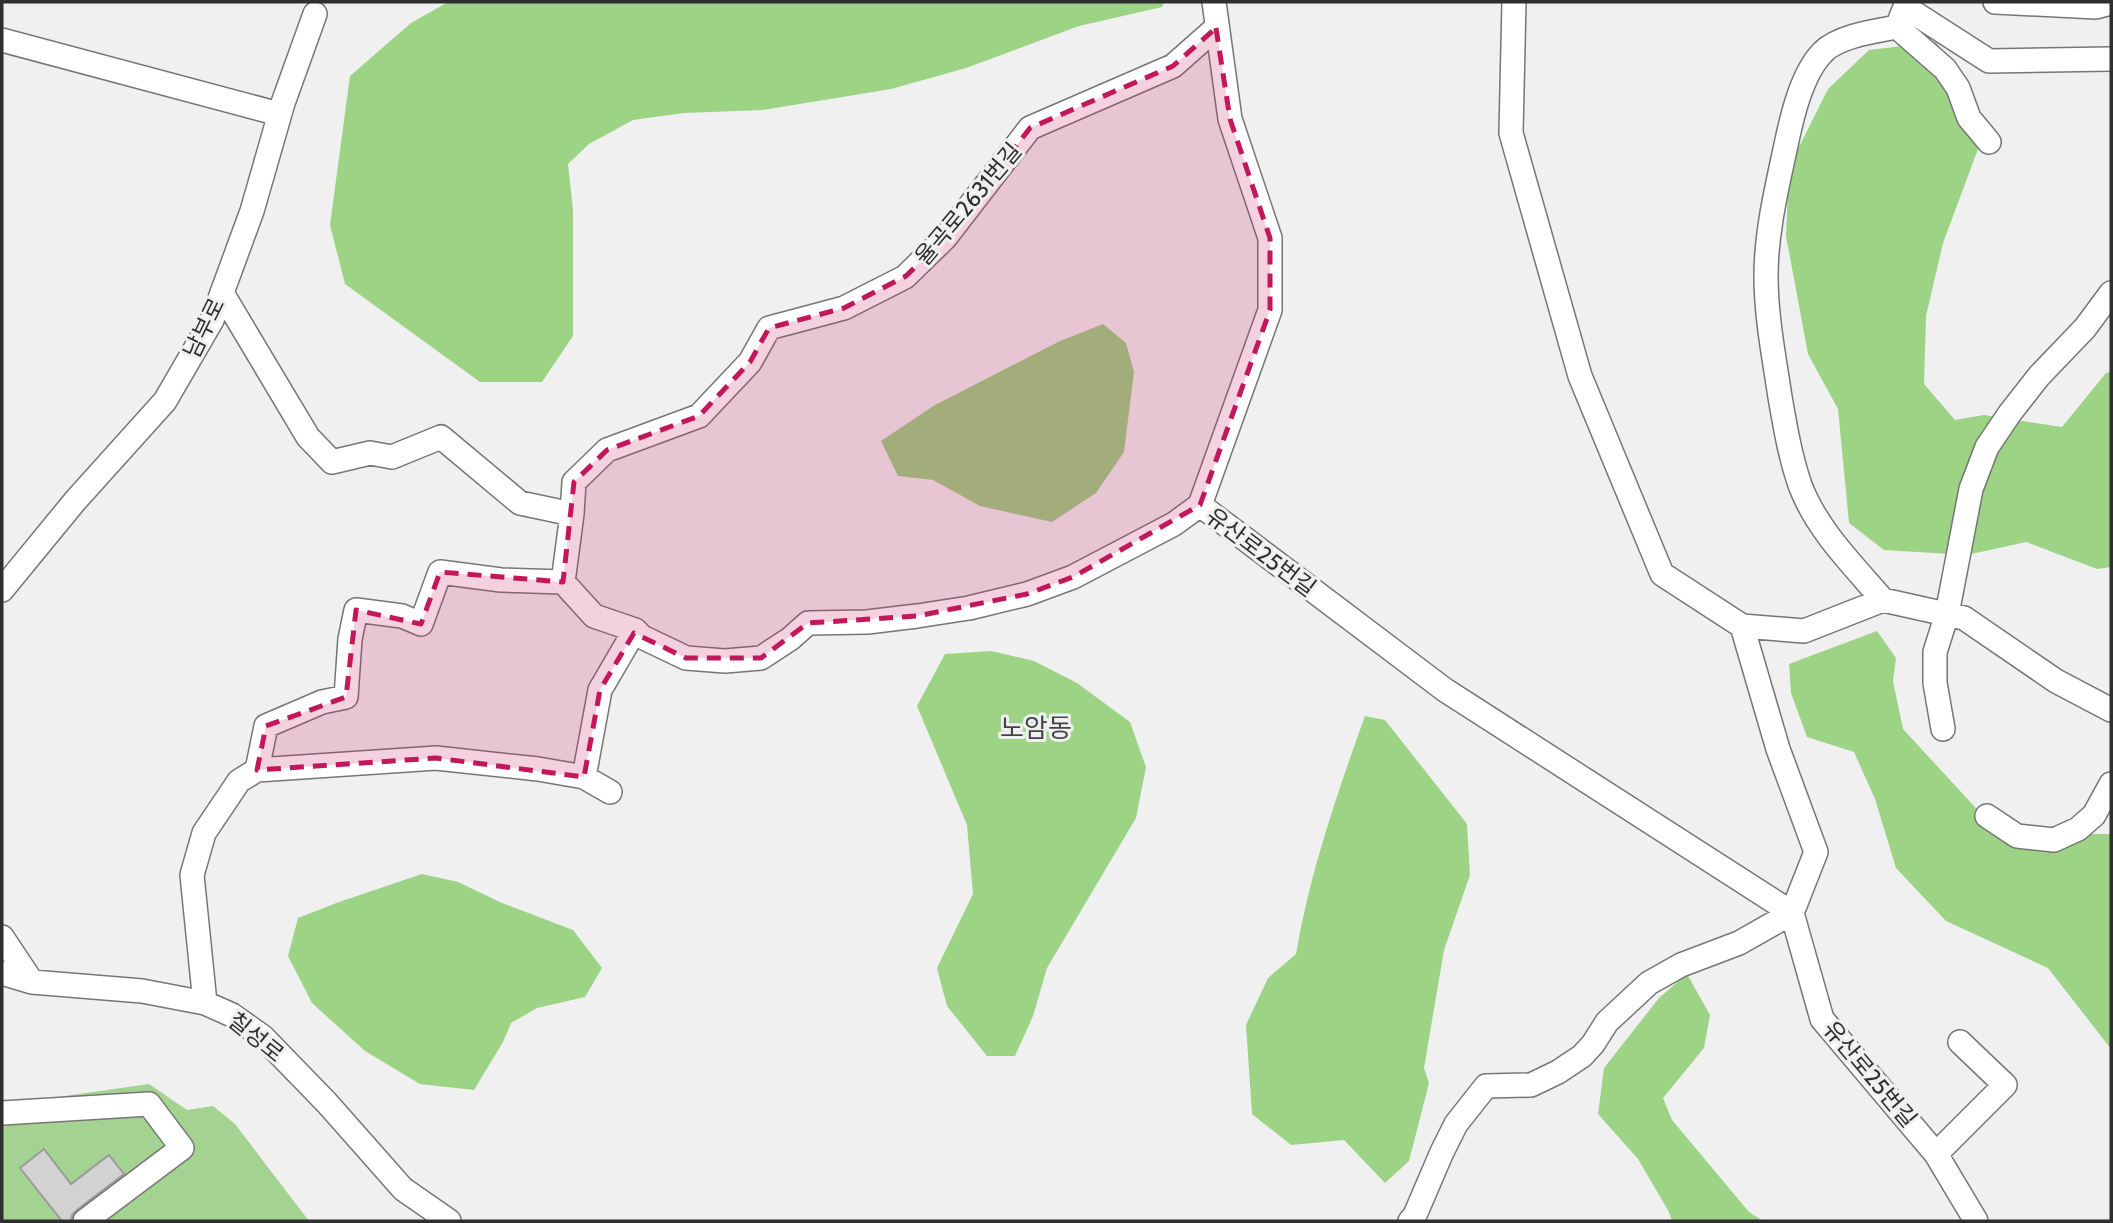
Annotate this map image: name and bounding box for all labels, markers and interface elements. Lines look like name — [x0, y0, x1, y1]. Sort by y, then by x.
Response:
street label: 율곡로2631번길 — [909, 137, 1027, 271]
street label: 남부로 — [178, 293, 230, 363]
street label: 유산로25번길 — [1201, 502, 1321, 602]
district label: 노암동 — [1000, 712, 1072, 744]
street label: 칠성로 — [223, 1006, 289, 1068]
street label: 유산로25번길 — [1817, 1015, 1923, 1133]

